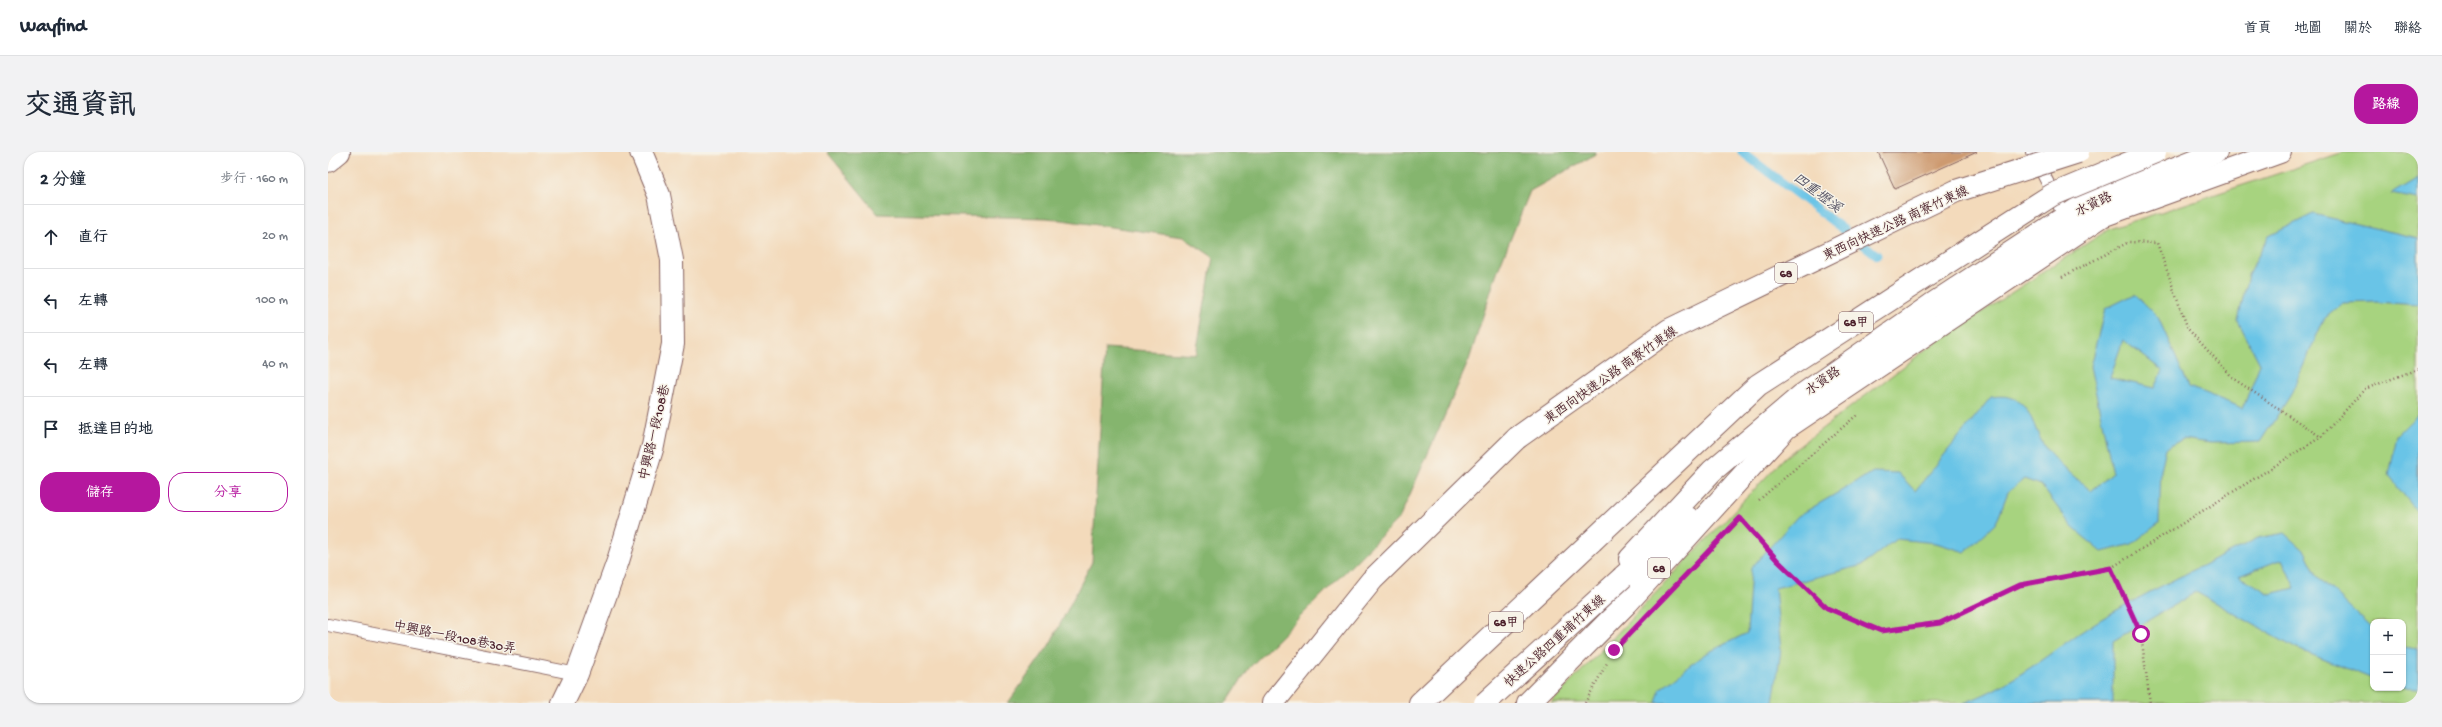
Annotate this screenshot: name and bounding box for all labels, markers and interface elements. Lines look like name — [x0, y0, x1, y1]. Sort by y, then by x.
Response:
text: Wayfind — [20, 16, 86, 39]
text: 首頁 — [2244, 21, 2272, 38]
text: 地圖 — [2294, 21, 2322, 38]
text: 關於 — [2344, 21, 2372, 38]
text: 聯絡 — [2394, 21, 2422, 38]
button: 路線 — [2354, 84, 2418, 124]
text: 交通資訊 — [24, 91, 136, 124]
water label: 四重壢溪 — [1789, 170, 1845, 218]
text: 2 分鐘 — [40, 171, 86, 191]
text: 步行 · 160 m — [220, 172, 288, 187]
street label: 東西向快速公路 南寮竹東線 — [1820, 182, 1971, 265]
street label: 水資路 — [2073, 189, 2115, 221]
icon: ahead — [40, 226, 62, 248]
text: 直行 — [78, 229, 108, 247]
text: 20 m — [262, 229, 288, 244]
road number: 68 — [1775, 263, 1797, 283]
icon: left — [40, 290, 62, 312]
text: 左轉 — [78, 293, 108, 311]
text: 100 m — [256, 293, 288, 308]
road number: 68甲 — [1839, 312, 1873, 332]
street label: 東西向快速公路 南寮竹東線 — [1541, 323, 1681, 428]
icon: left — [40, 354, 62, 376]
text: 左轉 — [78, 357, 108, 375]
text: 40 m — [262, 357, 288, 372]
street label: 水資路 — [1803, 364, 1844, 399]
street label: 中興路一段108巷 — [636, 383, 674, 482]
icon: arrive — [40, 418, 62, 440]
text: 抵達目的地 — [78, 421, 153, 439]
button: 儲存 — [40, 472, 160, 512]
button: 分享 — [168, 472, 288, 512]
road number: 68 — [1648, 558, 1670, 578]
street label: 快速公路四重埔竹東線 — [1501, 591, 1609, 691]
road number: 68甲 — [1489, 612, 1523, 632]
street label: 中興路一段108巷30弄 — [392, 618, 517, 658]
map controls — [2370, 619, 2406, 691]
button: + — [2370, 619, 2406, 655]
route start — [2132, 625, 2150, 643]
route end — [1605, 641, 1623, 659]
button: − — [2370, 655, 2406, 691]

